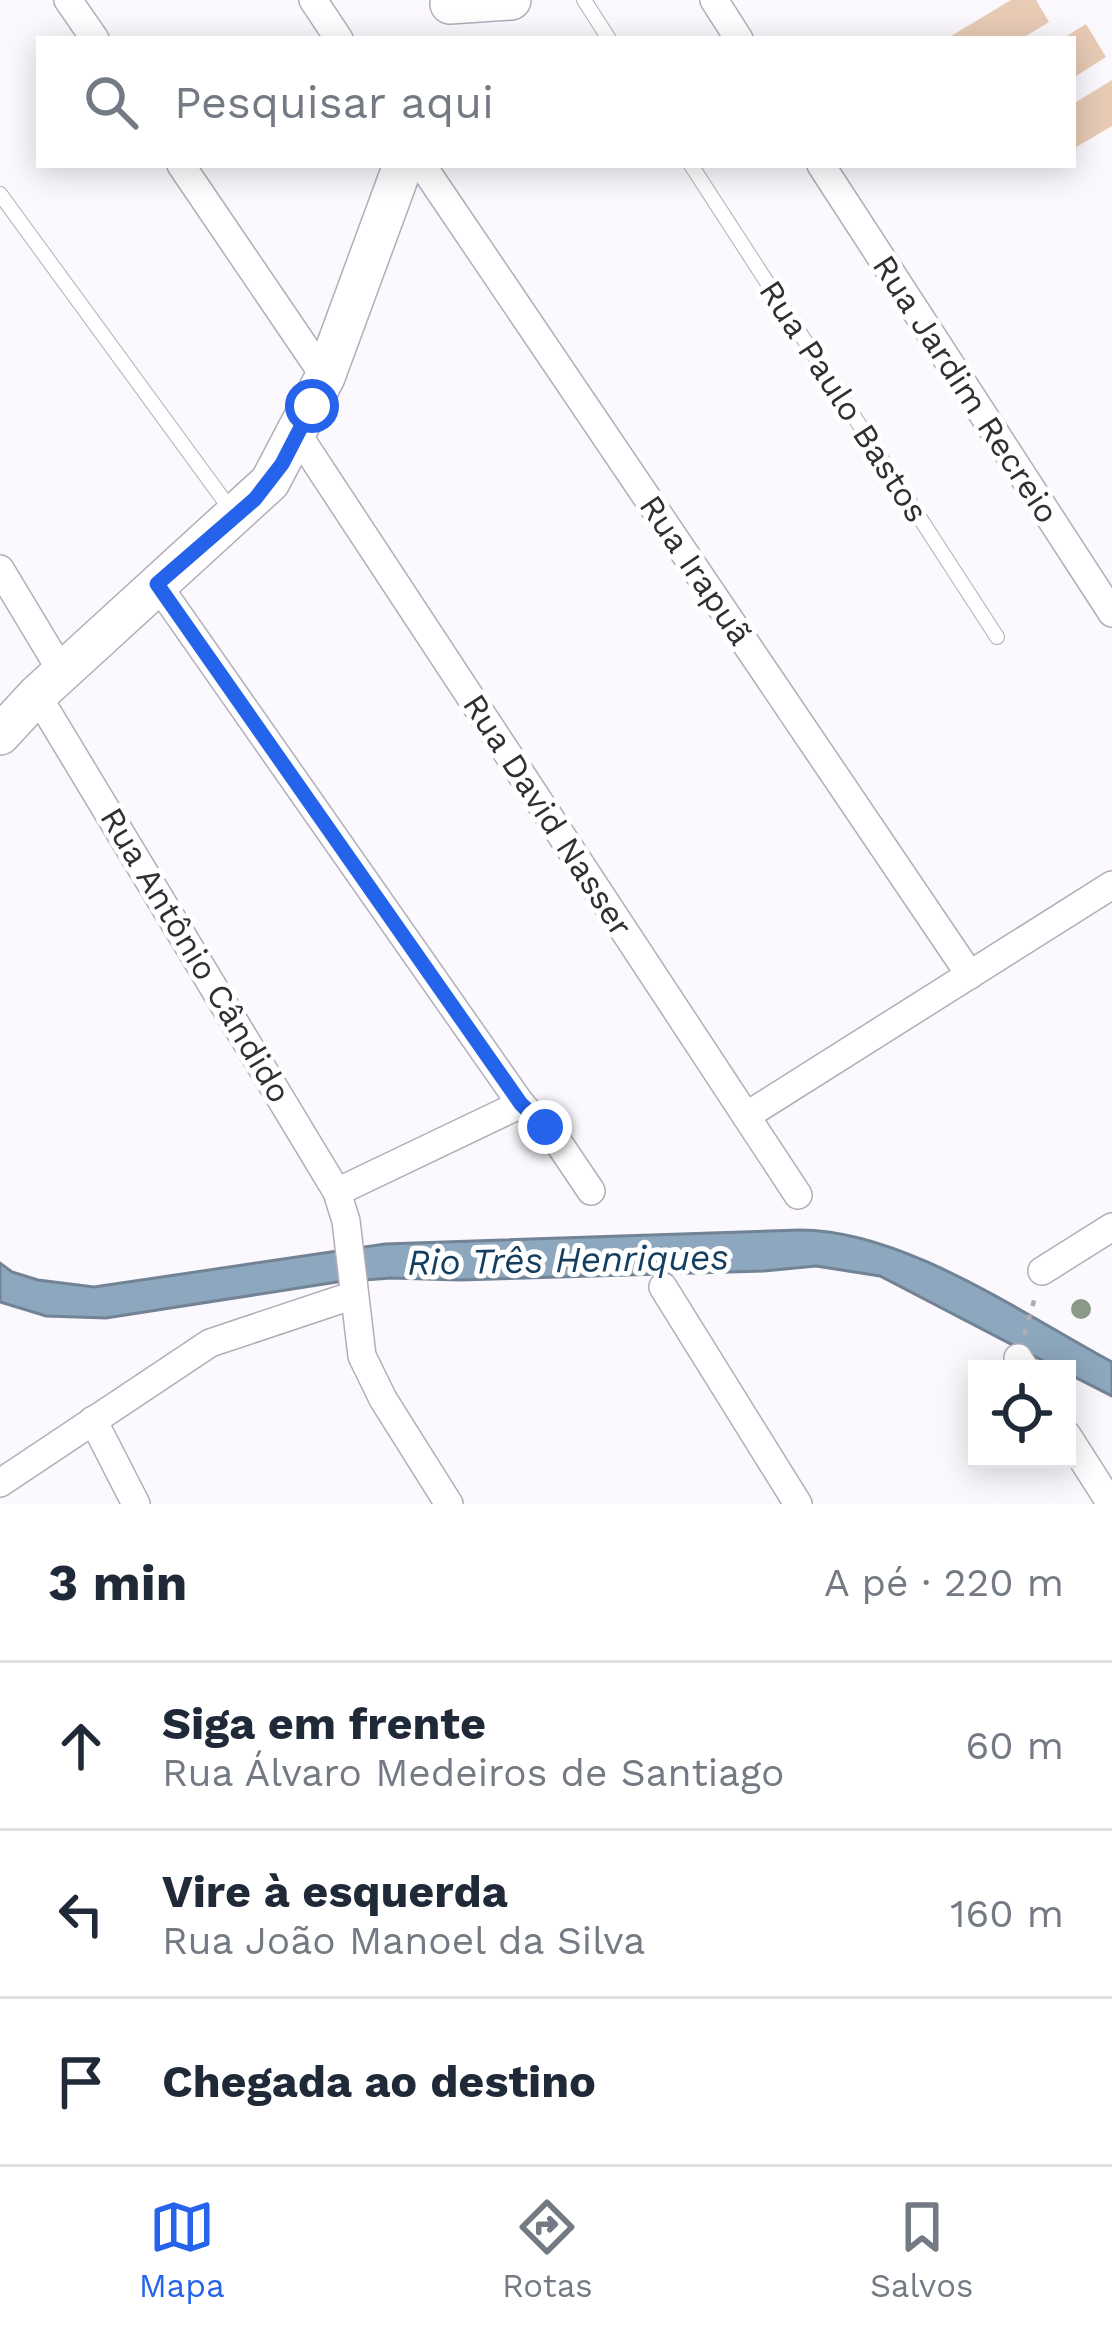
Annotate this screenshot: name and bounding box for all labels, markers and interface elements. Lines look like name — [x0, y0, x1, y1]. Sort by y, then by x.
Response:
search box — [36, 36, 1076, 168]
icon: search — [78, 69, 144, 135]
text: Pesquisar aqui — [174, 76, 494, 129]
street label: Rua Jardim Recreio — [865, 248, 1067, 530]
street label: Rua Paulo Bastos — [751, 273, 937, 529]
route start — [285, 379, 339, 433]
street label: Rua Irapuã — [632, 488, 760, 652]
street label: Rua David Nasser — [455, 687, 641, 943]
street label: Rua Antônio Cândido — [92, 800, 300, 1110]
route end — [518, 1100, 572, 1154]
water label: Rio Três Henriques — [407, 1236, 729, 1284]
map controls — [968, 1360, 1076, 1468]
button: locate — [968, 1360, 1076, 1468]
text: 3 min — [48, 1553, 187, 1612]
text: A pé · 220 m — [824, 1560, 1064, 1605]
text: Siga em frente — [162, 1697, 486, 1750]
icon: ahead — [48, 1713, 114, 1779]
text: 60 m — [966, 1723, 1064, 1768]
text: Rua Álvaro Medeiros de Santiago — [162, 1750, 784, 1795]
text: Vire à esquerda — [162, 1865, 508, 1918]
icon: left — [48, 1881, 114, 1947]
text: 160 m — [950, 1891, 1064, 1936]
text: Rua João Manoel da Silva — [162, 1918, 645, 1963]
icon: arrive — [48, 2049, 114, 2115]
text: Chegada ao destino — [162, 2055, 596, 2108]
tab: Mapa — [139, 2194, 225, 2305]
tab: Rotas — [502, 2194, 593, 2305]
tab: Salvos — [870, 2194, 973, 2305]

